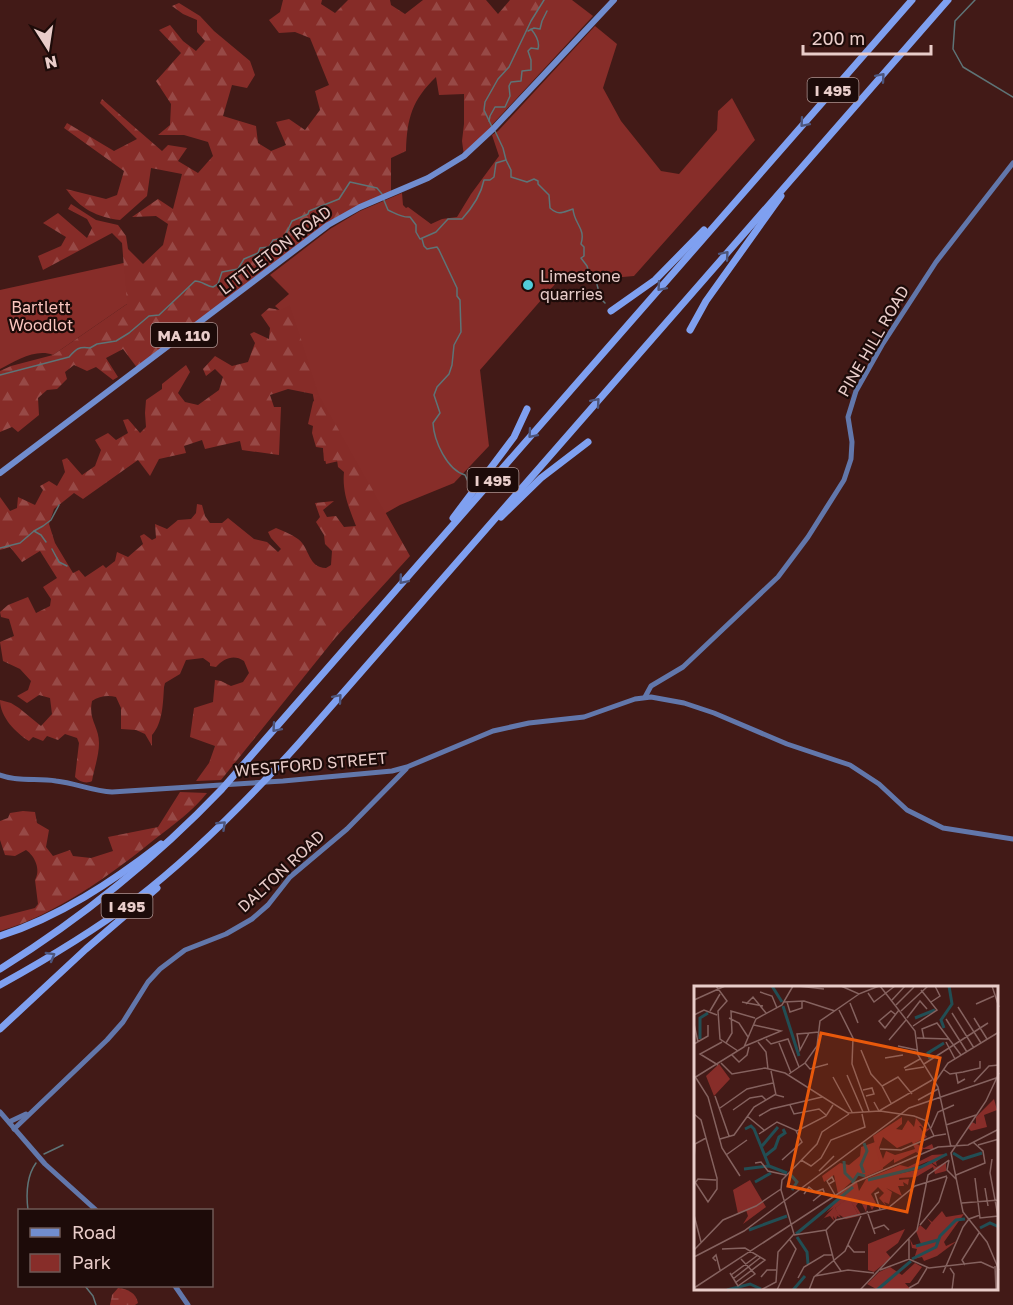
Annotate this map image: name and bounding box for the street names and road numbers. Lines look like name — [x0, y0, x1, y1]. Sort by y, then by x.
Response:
road number: I 495 — [808, 78, 858, 102]
street label: LITTLETON ROAD — [215, 201, 335, 299]
street label: PINE HILL ROAD — [833, 282, 913, 400]
road number: MA 110 — [151, 323, 217, 347]
road number: I 495 — [468, 468, 518, 492]
street label: WESTFORD STREET — [234, 747, 388, 781]
street label: DALTON ROAD — [233, 826, 329, 916]
road number: I 495 — [102, 894, 152, 918]

